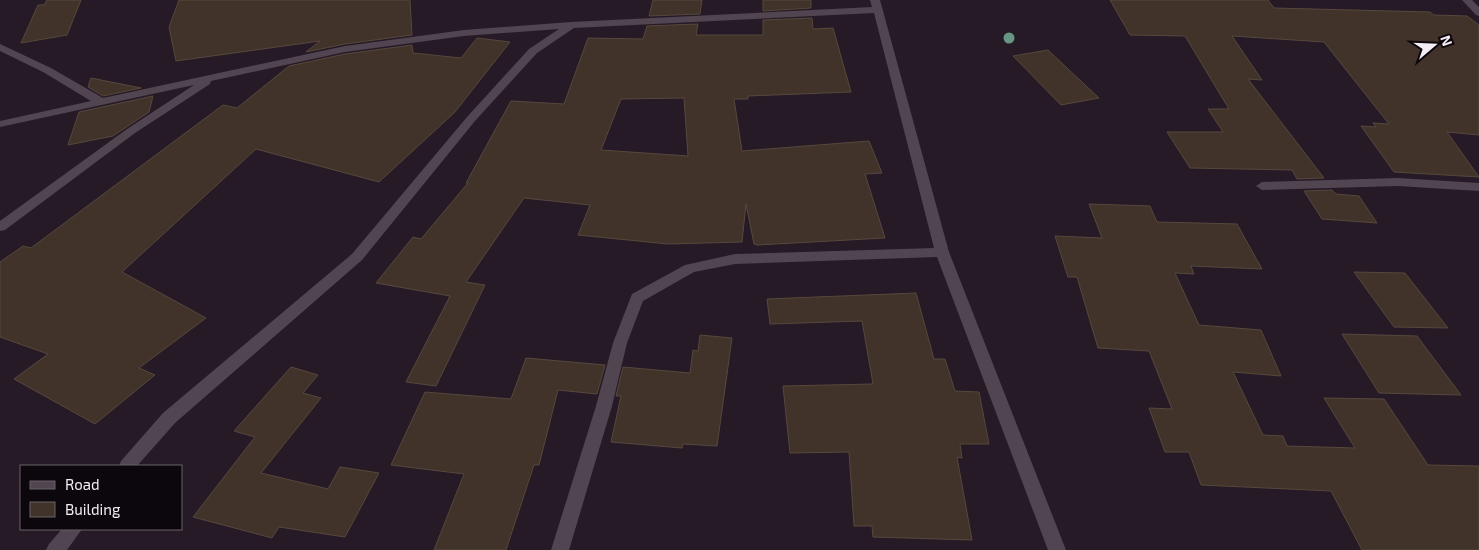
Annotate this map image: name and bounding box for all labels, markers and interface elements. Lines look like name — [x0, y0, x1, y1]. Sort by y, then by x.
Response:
north arrow — [1409, 20, 1459, 70]
text: N — [1437, 33, 1456, 48]
legend — [20, 465, 182, 530]
text: Road — [65, 475, 100, 493]
text: Building — [65, 500, 121, 518]

